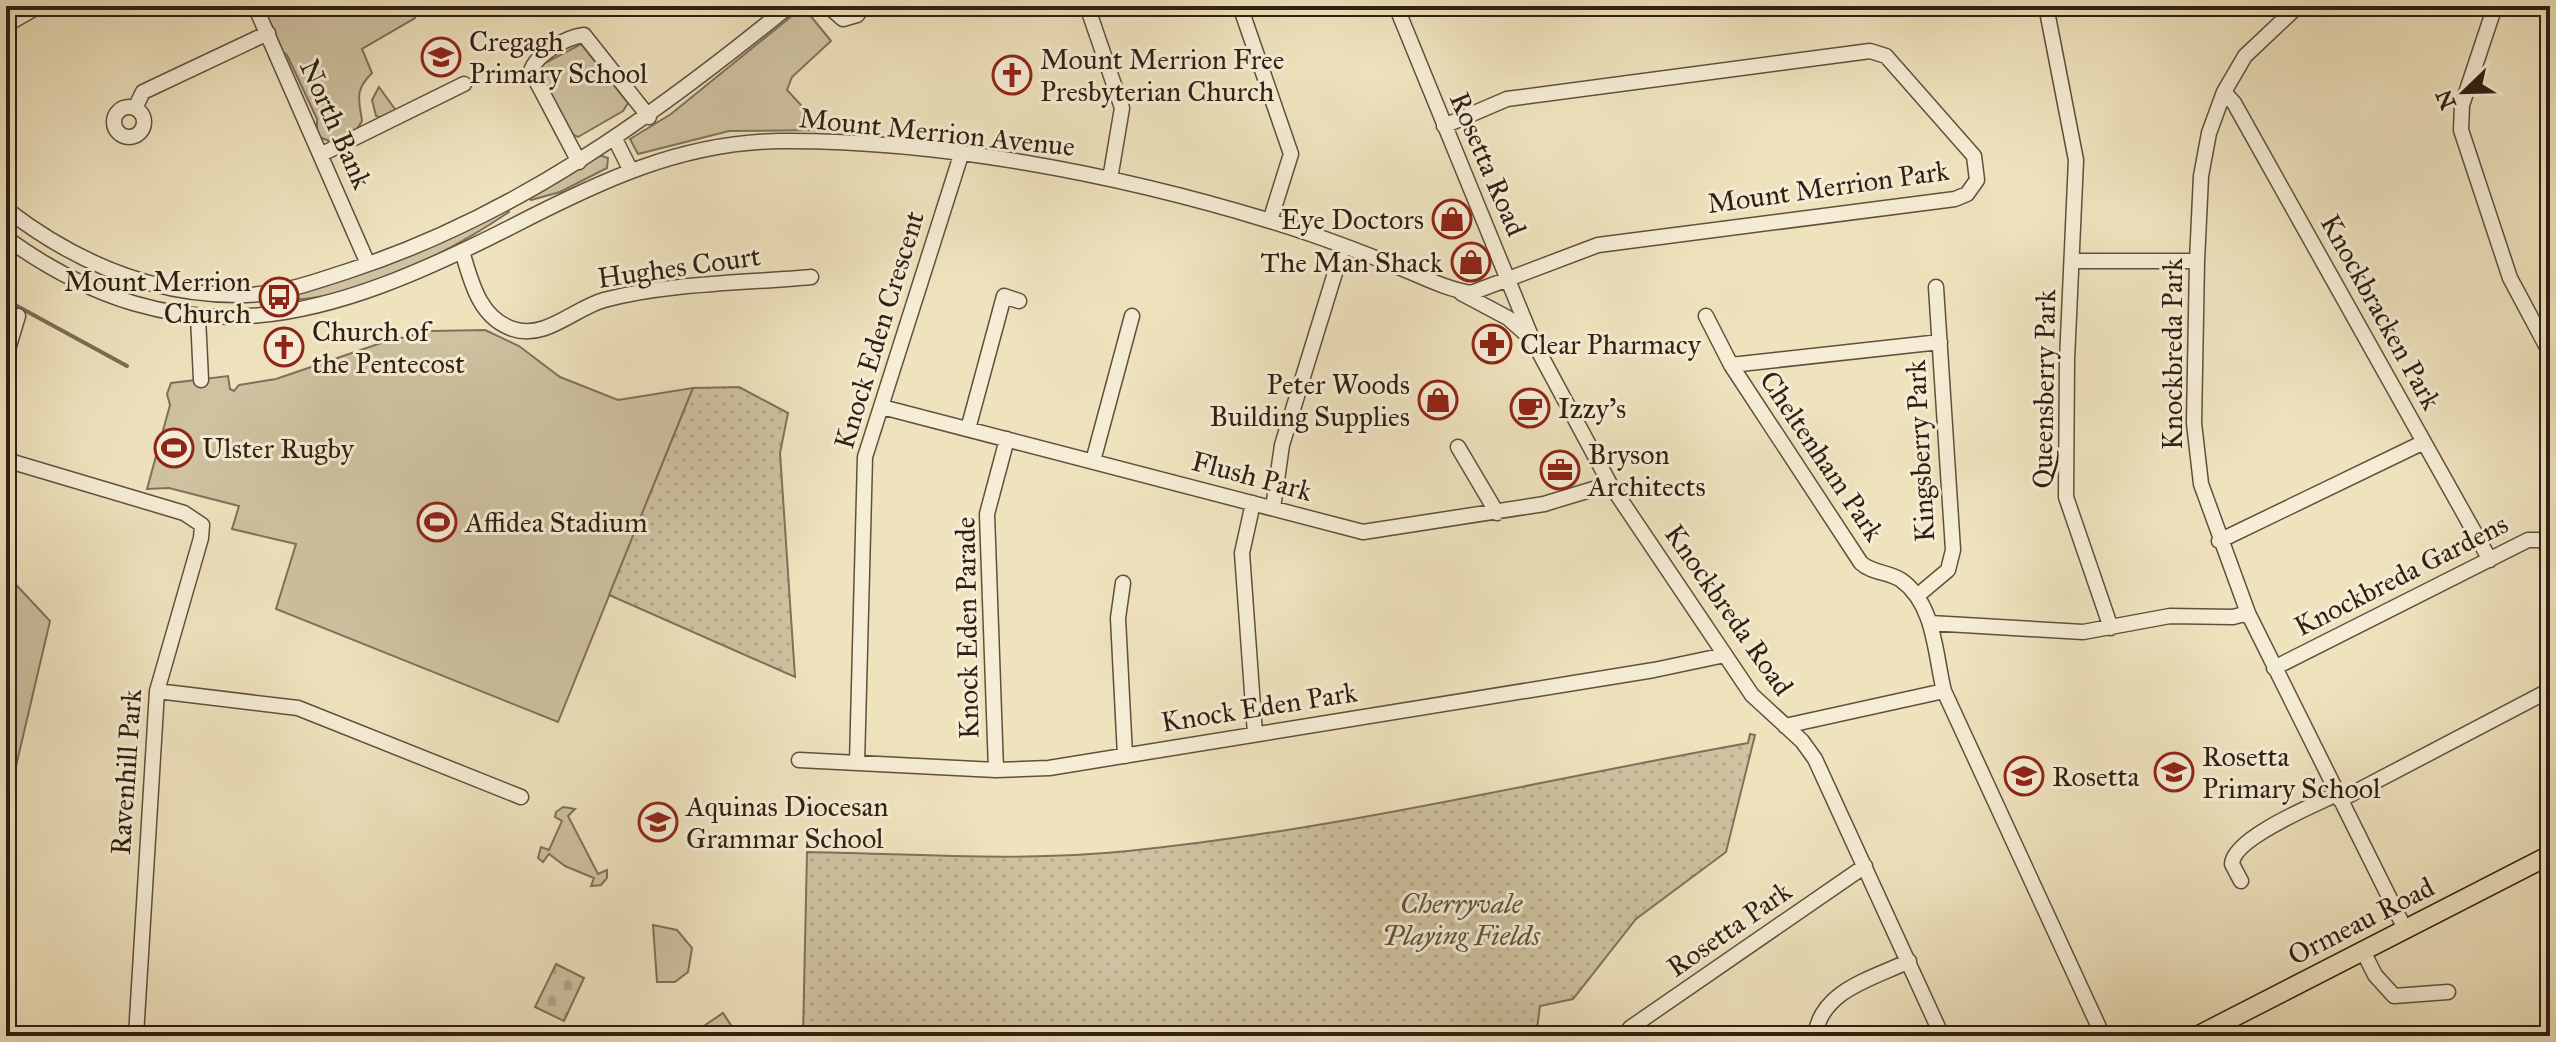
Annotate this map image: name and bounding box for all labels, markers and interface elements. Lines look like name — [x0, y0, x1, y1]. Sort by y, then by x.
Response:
place label: Cregagh Primary School — [469, 24, 648, 91]
school or university icon: Cregagh Primary School — [420, 36, 462, 78]
place label: Mount Merrion Free Presbyterian Church — [1040, 42, 1284, 109]
north arrow — [2424, 52, 2504, 132]
street label: North Bank — [292, 54, 380, 194]
church icon: Mount Merrion Free Presbyterian Church — [991, 54, 1033, 96]
text: N — [2430, 85, 2462, 113]
street label: Rosetta Road — [1442, 87, 1534, 241]
street label: Mount Merrion Avenue — [797, 100, 1077, 164]
street label: Mount Merrion Park — [1705, 153, 1951, 221]
shop icon: Eye Doctors — [1431, 198, 1473, 240]
place label: Eye Doctors — [1281, 202, 1424, 237]
street label: Knock Eden Crescent — [826, 207, 932, 453]
street label: Knockbracken Park — [2313, 208, 2449, 416]
street label: Hughes Court — [595, 238, 763, 296]
shop icon: The Man Shack — [1450, 241, 1492, 283]
place label: The Man Shack — [1260, 245, 1443, 280]
street label: Knockbreda Park — [2155, 258, 2190, 450]
place label: Mount Merrion Church — [64, 264, 251, 331]
bus stop icon: Mount Merrion Church — [258, 276, 300, 318]
street label: Queensberry Park — [2025, 289, 2063, 489]
place label: Church of the Pentecost — [312, 314, 465, 381]
pharmacy icon: Clear Pharmacy — [1471, 323, 1513, 365]
church icon: Church of the Pentecost — [263, 326, 305, 368]
place label: Clear Pharmacy — [1520, 327, 1702, 362]
street label: Kingsberry Park — [1898, 359, 1942, 543]
street label: Cheltenham Park — [1752, 364, 1892, 548]
place label: Peter Woods Building Supplies — [1209, 367, 1410, 434]
shop icon: Peter Woods Building Supplies — [1417, 379, 1459, 421]
cafe icon: Izzy's — [1509, 387, 1551, 429]
place label: Izzy's — [1558, 391, 1626, 426]
sports icon: Ulster Rugby — [153, 427, 195, 469]
place label: Ulster Rugby — [202, 431, 355, 466]
place label: Bryson Architects — [1587, 437, 1706, 504]
street label: Flush Park — [1188, 443, 1316, 509]
office icon: Bryson Architects — [1539, 449, 1581, 491]
sports icon: Affidea Stadium — [416, 501, 458, 543]
place label: Affidea Stadium — [464, 505, 647, 540]
street label: Knockbreda Gardens — [2288, 506, 2514, 644]
street label: Knock Eden Parade — [948, 516, 986, 740]
street label: Knockbreda Road — [1657, 518, 1801, 702]
street label: Knock Eden Park — [1159, 674, 1359, 740]
street label: Ravenhill Park — [103, 688, 149, 856]
place label: Rosetta Primary School — [2202, 739, 2381, 806]
school or university icon: Rosetta Primary School — [2153, 751, 2195, 793]
school or university icon: Rosetta — [2003, 755, 2045, 797]
place label: Rosetta — [2052, 759, 2139, 794]
place label: Aquinas Diocesan Grammar School — [685, 789, 888, 856]
school or university icon: Aquinas Diocesan Grammar School — [637, 801, 679, 843]
street label: Ormeau Road — [2282, 869, 2440, 973]
street label: Rosetta Park — [1660, 873, 1798, 985]
park label: Cherryvale Playing Fields — [1382, 886, 1541, 953]

